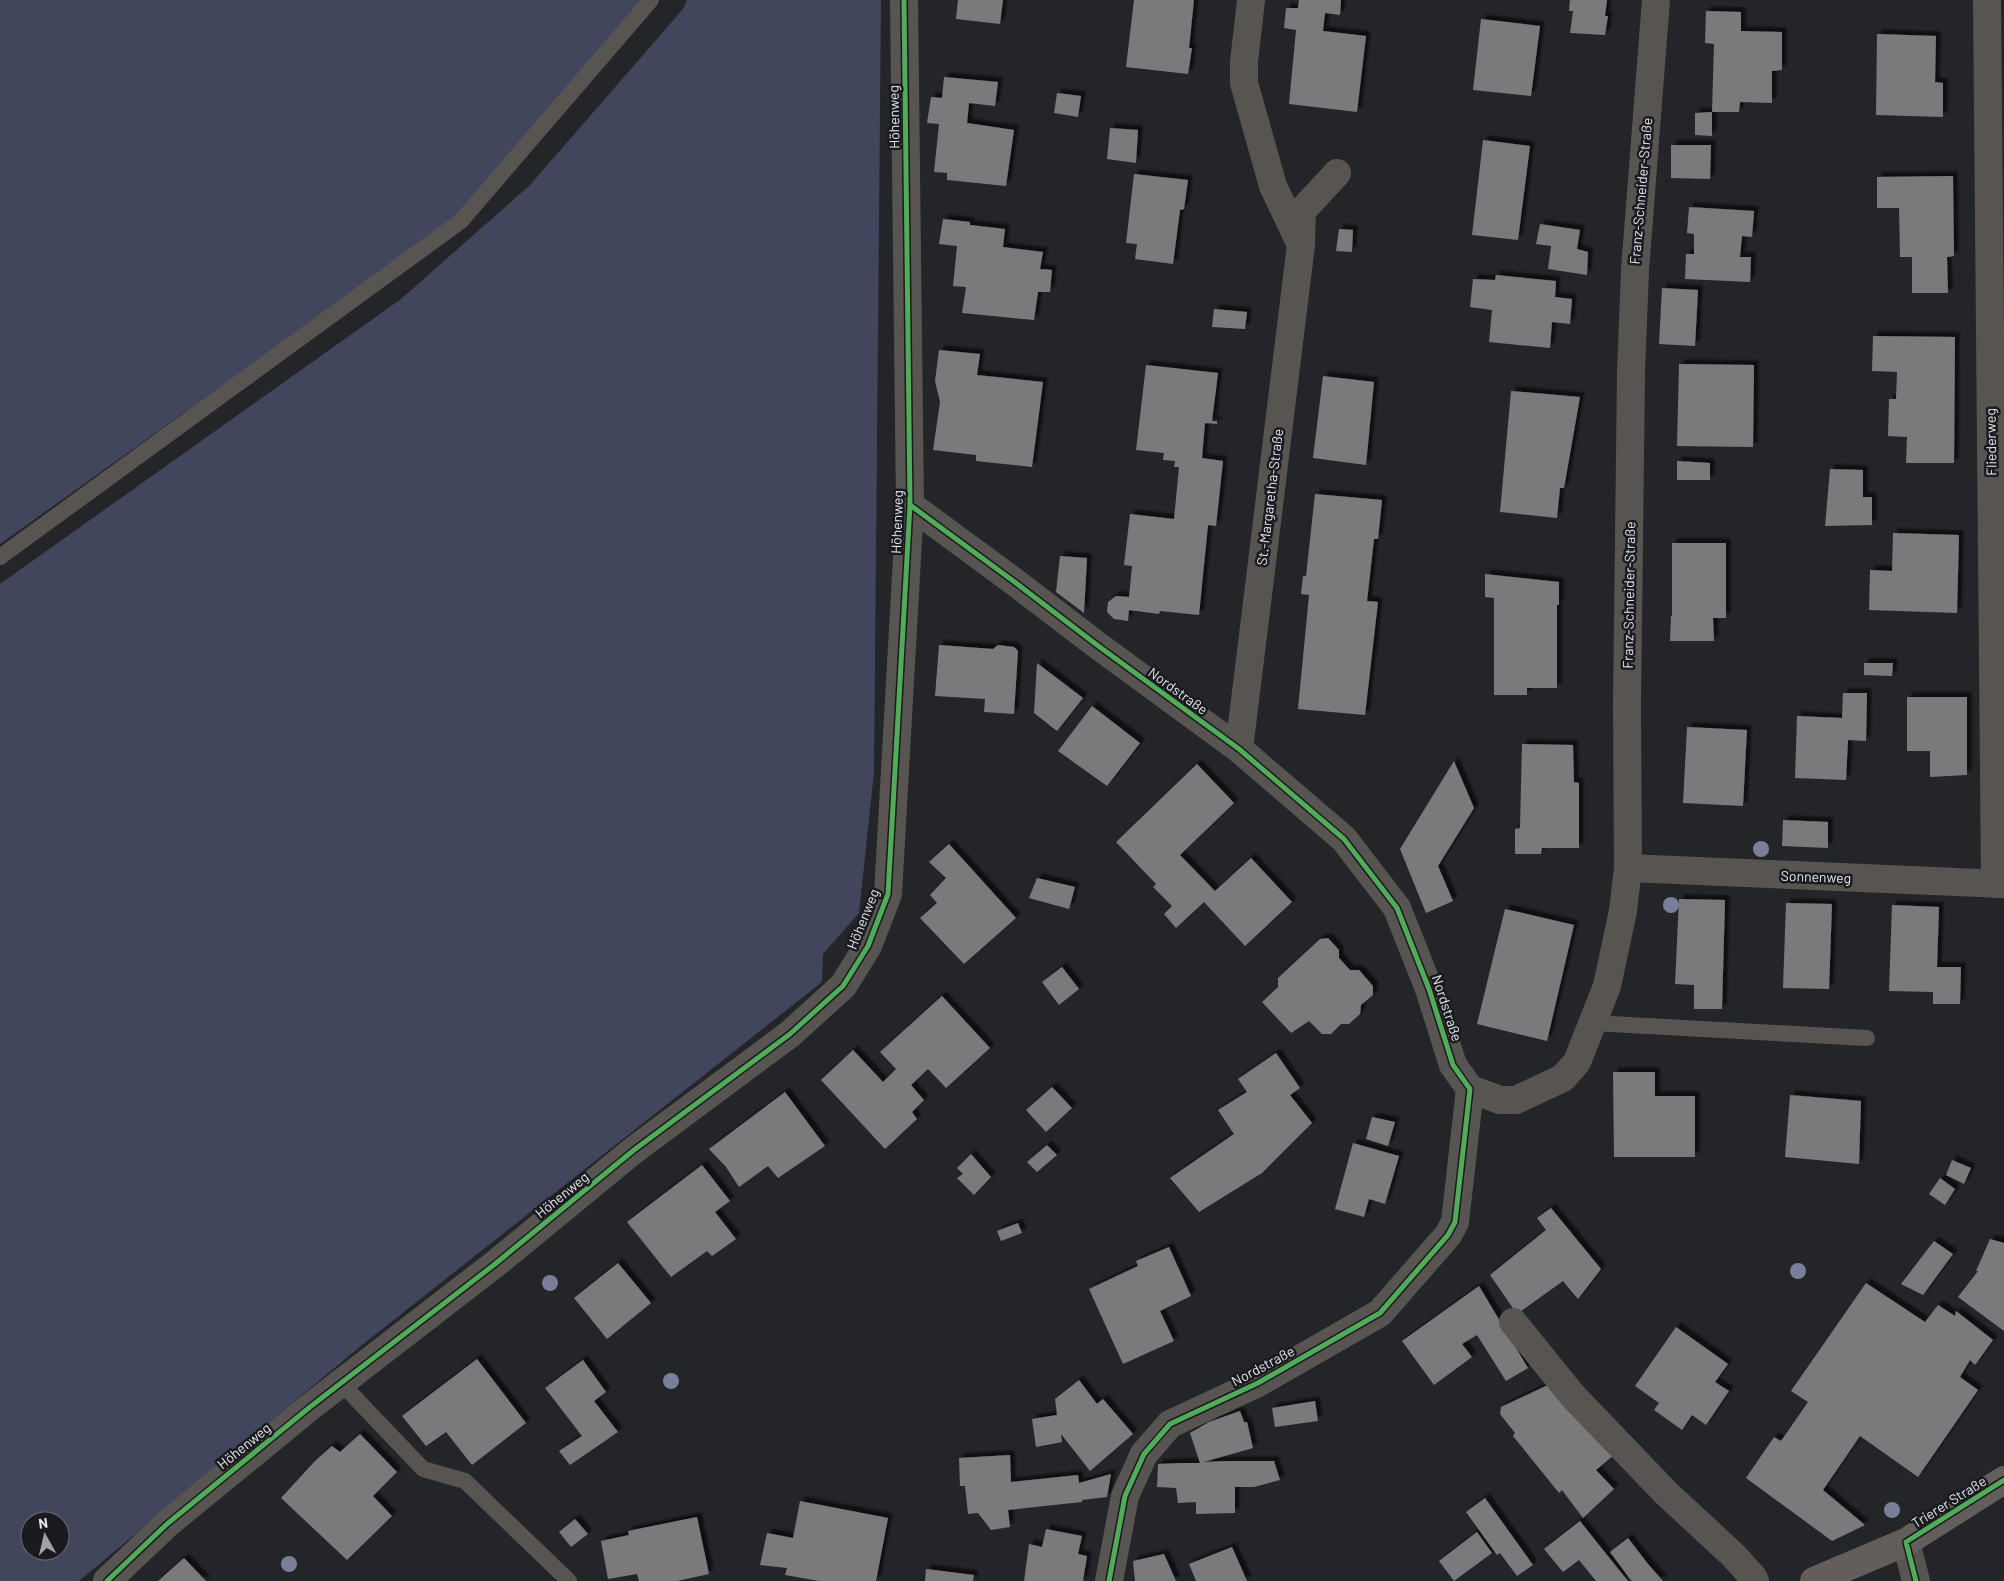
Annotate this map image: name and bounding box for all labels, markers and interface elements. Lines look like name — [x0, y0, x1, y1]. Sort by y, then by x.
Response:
street label: Höhenweg — [884, 85, 903, 149]
street label: Franz-Schneider-Straße — [1626, 117, 1655, 265]
street label: Fliederweg — [1981, 408, 2000, 476]
street label: St.-Margaretha-Straße — [1253, 428, 1286, 566]
street label: Höhenweg — [887, 490, 906, 554]
street label: Franz-Schneider-Straße — [1619, 521, 1638, 669]
street label: Nordstraße — [1145, 663, 1211, 718]
street label: Sonnenweg — [1780, 867, 1852, 886]
street label: Höhenweg — [843, 886, 882, 952]
street label: Nordstraße — [1429, 972, 1466, 1043]
street label: Höhenweg — [532, 1168, 592, 1221]
street label: Nordstraße — [1228, 1342, 1297, 1389]
street label: Höhenweg — [214, 1419, 274, 1472]
street label: Trierer Straße — [1908, 1472, 1989, 1531]
north arrow — [20, 1511, 70, 1561]
text: N — [37, 1514, 49, 1532]

